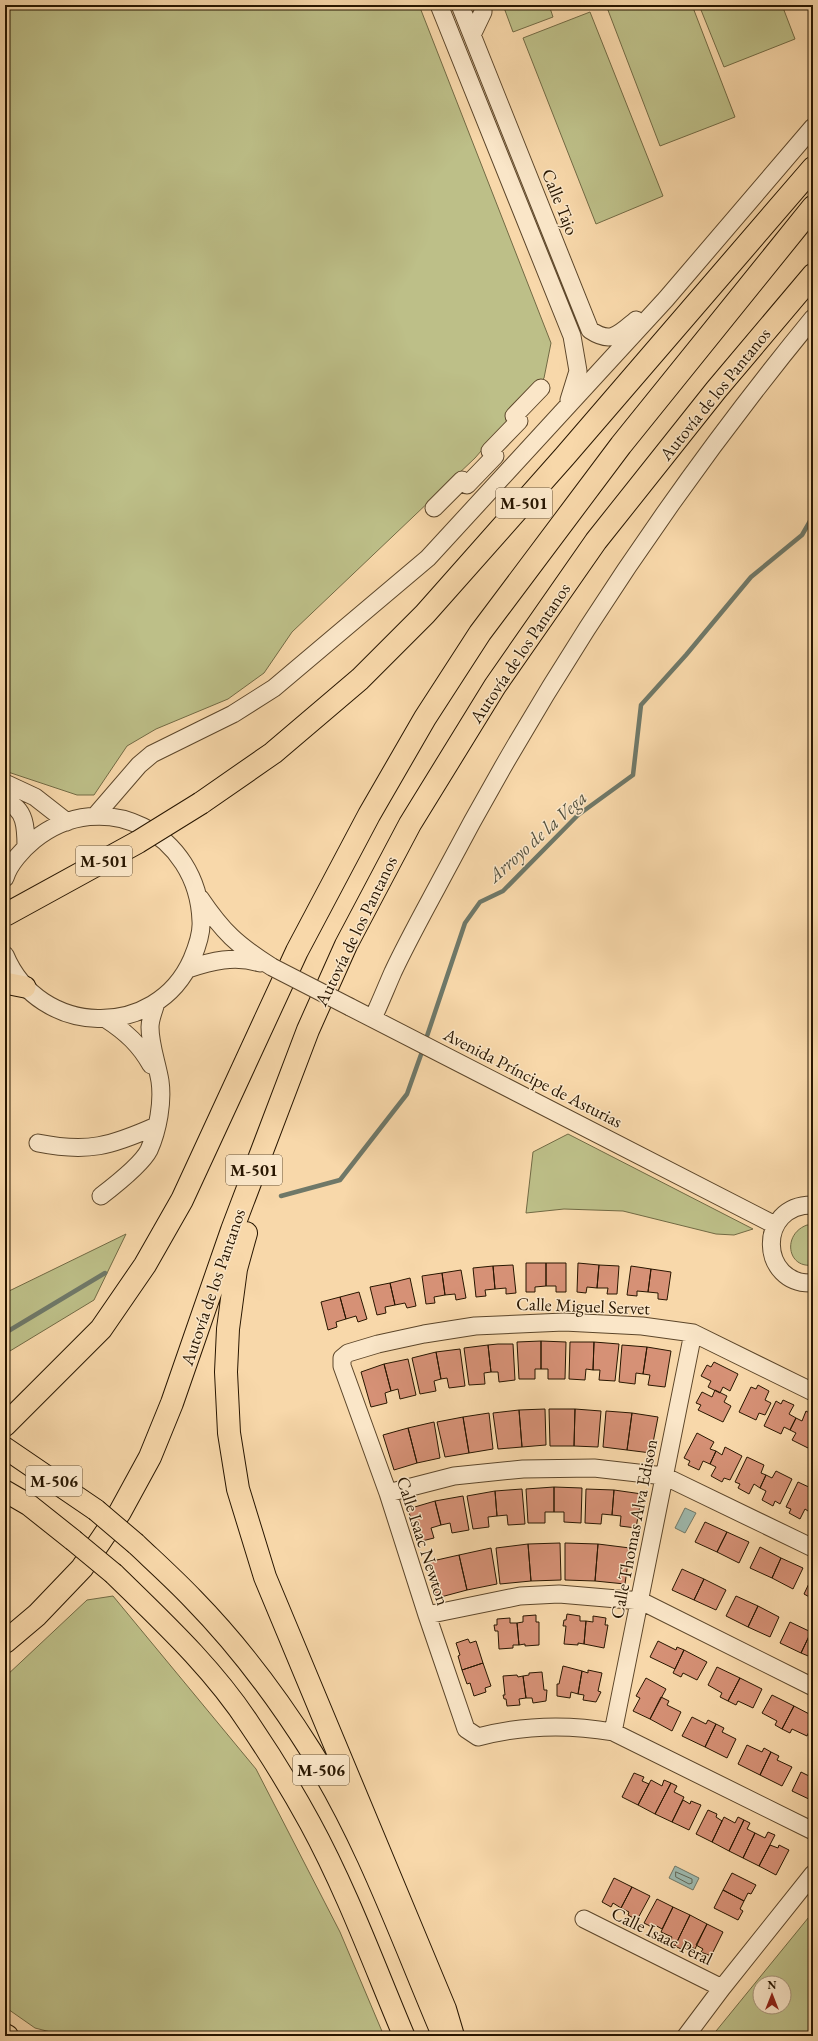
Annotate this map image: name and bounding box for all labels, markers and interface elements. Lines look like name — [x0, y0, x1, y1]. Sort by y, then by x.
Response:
street label: Calle Tajo — [537, 165, 584, 238]
street label: Autovía de los Pantanos — [653, 322, 775, 466]
road number: M-501 — [496, 488, 552, 518]
street label: Autovía de los Pantanos — [464, 578, 575, 728]
water label: Arroyo de la Vega — [481, 785, 592, 889]
road number: M-501 — [76, 846, 132, 876]
street label: Autovía de los Pantanos — [309, 852, 402, 1011]
street label: Avenida Príncipe de Asturias — [439, 1022, 627, 1133]
road number: M-501 — [226, 1155, 282, 1185]
street label: Autovía de los Pantanos — [175, 1205, 250, 1369]
street label: Calle Miguel Servet — [516, 1292, 651, 1319]
street label: Calle Thomas Alva Edison — [605, 1437, 662, 1621]
road number: M-506 — [26, 1466, 82, 1496]
street label: Calle Isaac Newton — [392, 1474, 455, 1609]
road number: M-506 — [293, 1755, 349, 1785]
street label: Calle Isaac Peral — [608, 1901, 717, 1970]
north arrow — [752, 1975, 792, 2015]
text: N — [768, 1978, 777, 1992]

